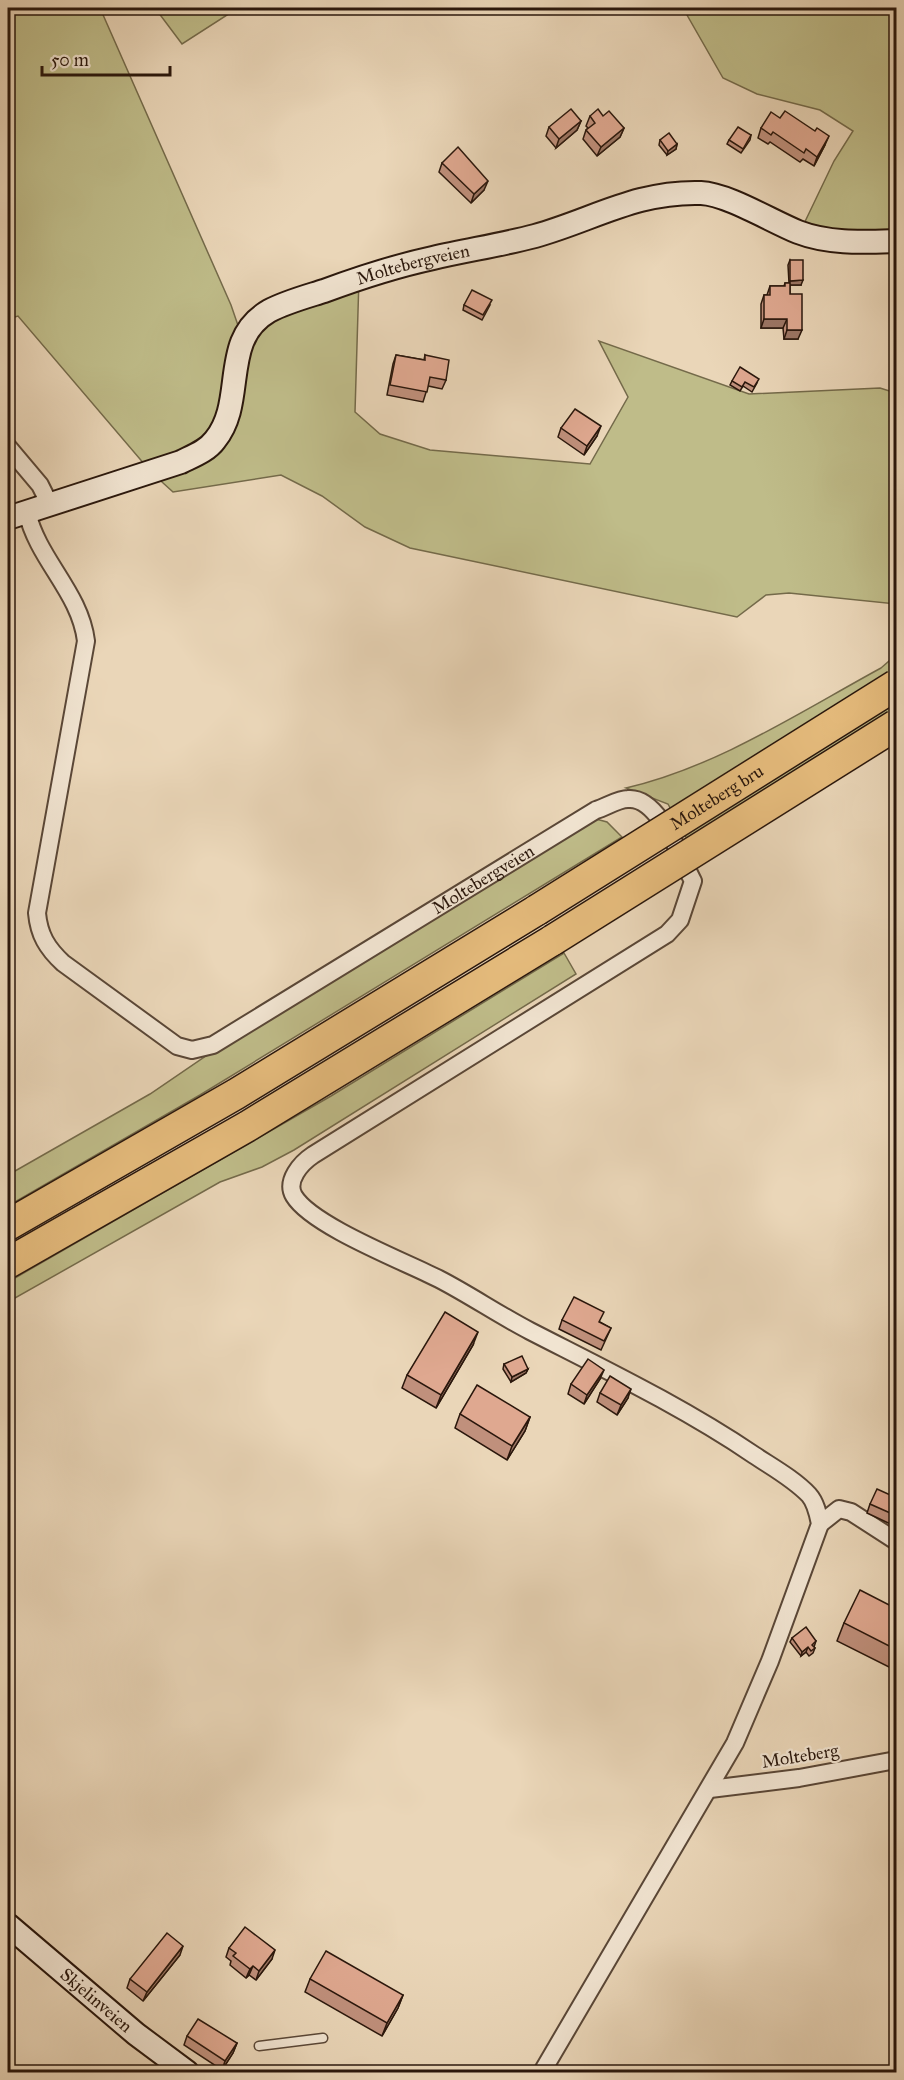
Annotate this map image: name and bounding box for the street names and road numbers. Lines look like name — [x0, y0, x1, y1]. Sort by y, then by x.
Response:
street label: Moltebergveien — [354, 239, 472, 290]
street label: Molteberg bru — [666, 760, 768, 835]
street label: Moltebergveien — [428, 839, 538, 919]
street label: Molteberg — [760, 1739, 841, 1774]
street label: Skjelinveien — [56, 1963, 137, 2037]

